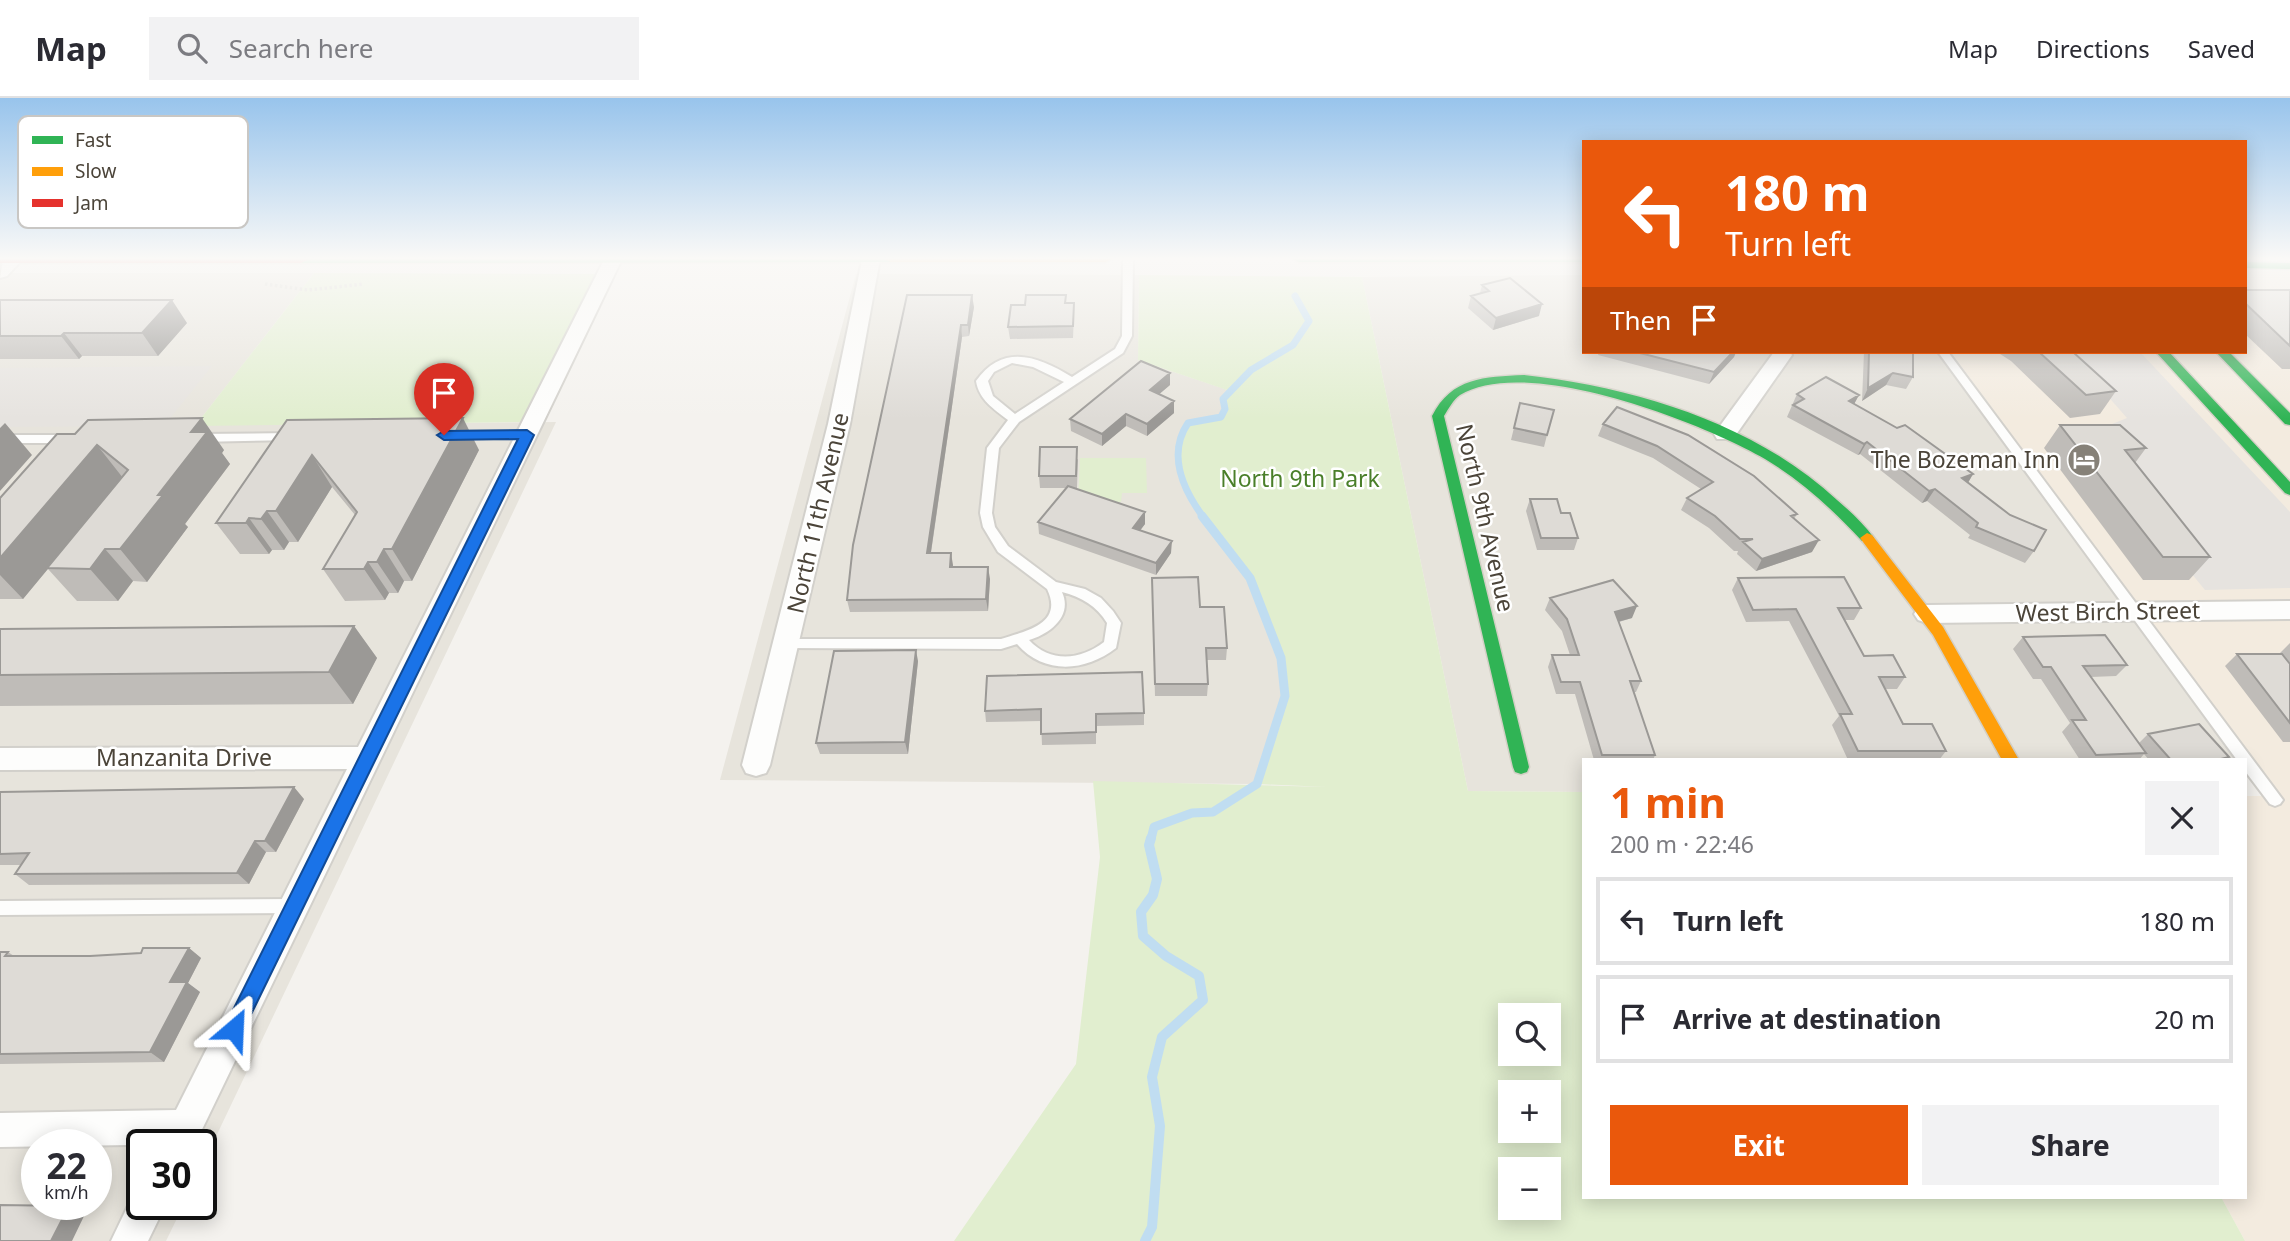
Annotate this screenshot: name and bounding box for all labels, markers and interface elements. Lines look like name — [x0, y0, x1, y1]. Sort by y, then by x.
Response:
search box — [149, 17, 639, 80]
text: Map — [35, 26, 107, 71]
icon: search — [173, 29, 211, 67]
text: Search here — [229, 30, 373, 66]
text: Map — [1948, 32, 1998, 65]
text: Directions — [2036, 32, 2150, 65]
text: Saved — [2188, 32, 2255, 65]
legend — [18, 116, 248, 228]
text: Fast — [75, 127, 112, 153]
text: Slow — [75, 158, 116, 184]
text: 180 m — [1725, 159, 1870, 225]
icon: left — [1610, 168, 1701, 259]
text: Jam — [73, 190, 109, 216]
text: Turn left — [1725, 222, 1851, 265]
icon: arrive — [1685, 301, 1723, 339]
text: Then — [1610, 302, 1671, 338]
pin — [414, 363, 474, 435]
icon: arrive — [425, 374, 463, 412]
street label: North 11th Avenue — [778, 409, 856, 616]
street label: North 9th Avenue — [1449, 421, 1523, 615]
hotel icon: The Bozeman Inn — [2065, 441, 2103, 479]
place label: The Bozeman Inn — [1871, 443, 2060, 475]
park label: North 9th Park — [1220, 462, 1381, 494]
street label: West Birch Street — [2015, 593, 2201, 629]
street label: Manzanita Drive — [96, 741, 272, 773]
text: 1 min — [1610, 773, 1726, 830]
button: close — [2145, 781, 2219, 855]
text: 200 m · 22:46 — [1610, 828, 1754, 860]
icon: left — [1614, 902, 1652, 940]
text: Turn left — [1673, 903, 1784, 939]
text: 180 m — [2139, 903, 2215, 939]
position arrow — [197, 992, 271, 1066]
icon: arrive — [1614, 1000, 1652, 1038]
text: Arrive at destination — [1673, 1001, 1942, 1037]
text: 20 m — [2154, 1001, 2215, 1037]
map controls — [1498, 1003, 1561, 1220]
button: search — [1498, 1003, 1561, 1066]
button: + — [1498, 1080, 1561, 1143]
button: Exit — [1610, 1105, 1908, 1185]
button: Share — [1922, 1105, 2219, 1185]
speed limit sign: 30 — [126, 1129, 217, 1220]
text: 22 — [46, 1142, 87, 1189]
button: − — [1498, 1157, 1561, 1220]
text: km/h — [44, 1180, 89, 1204]

